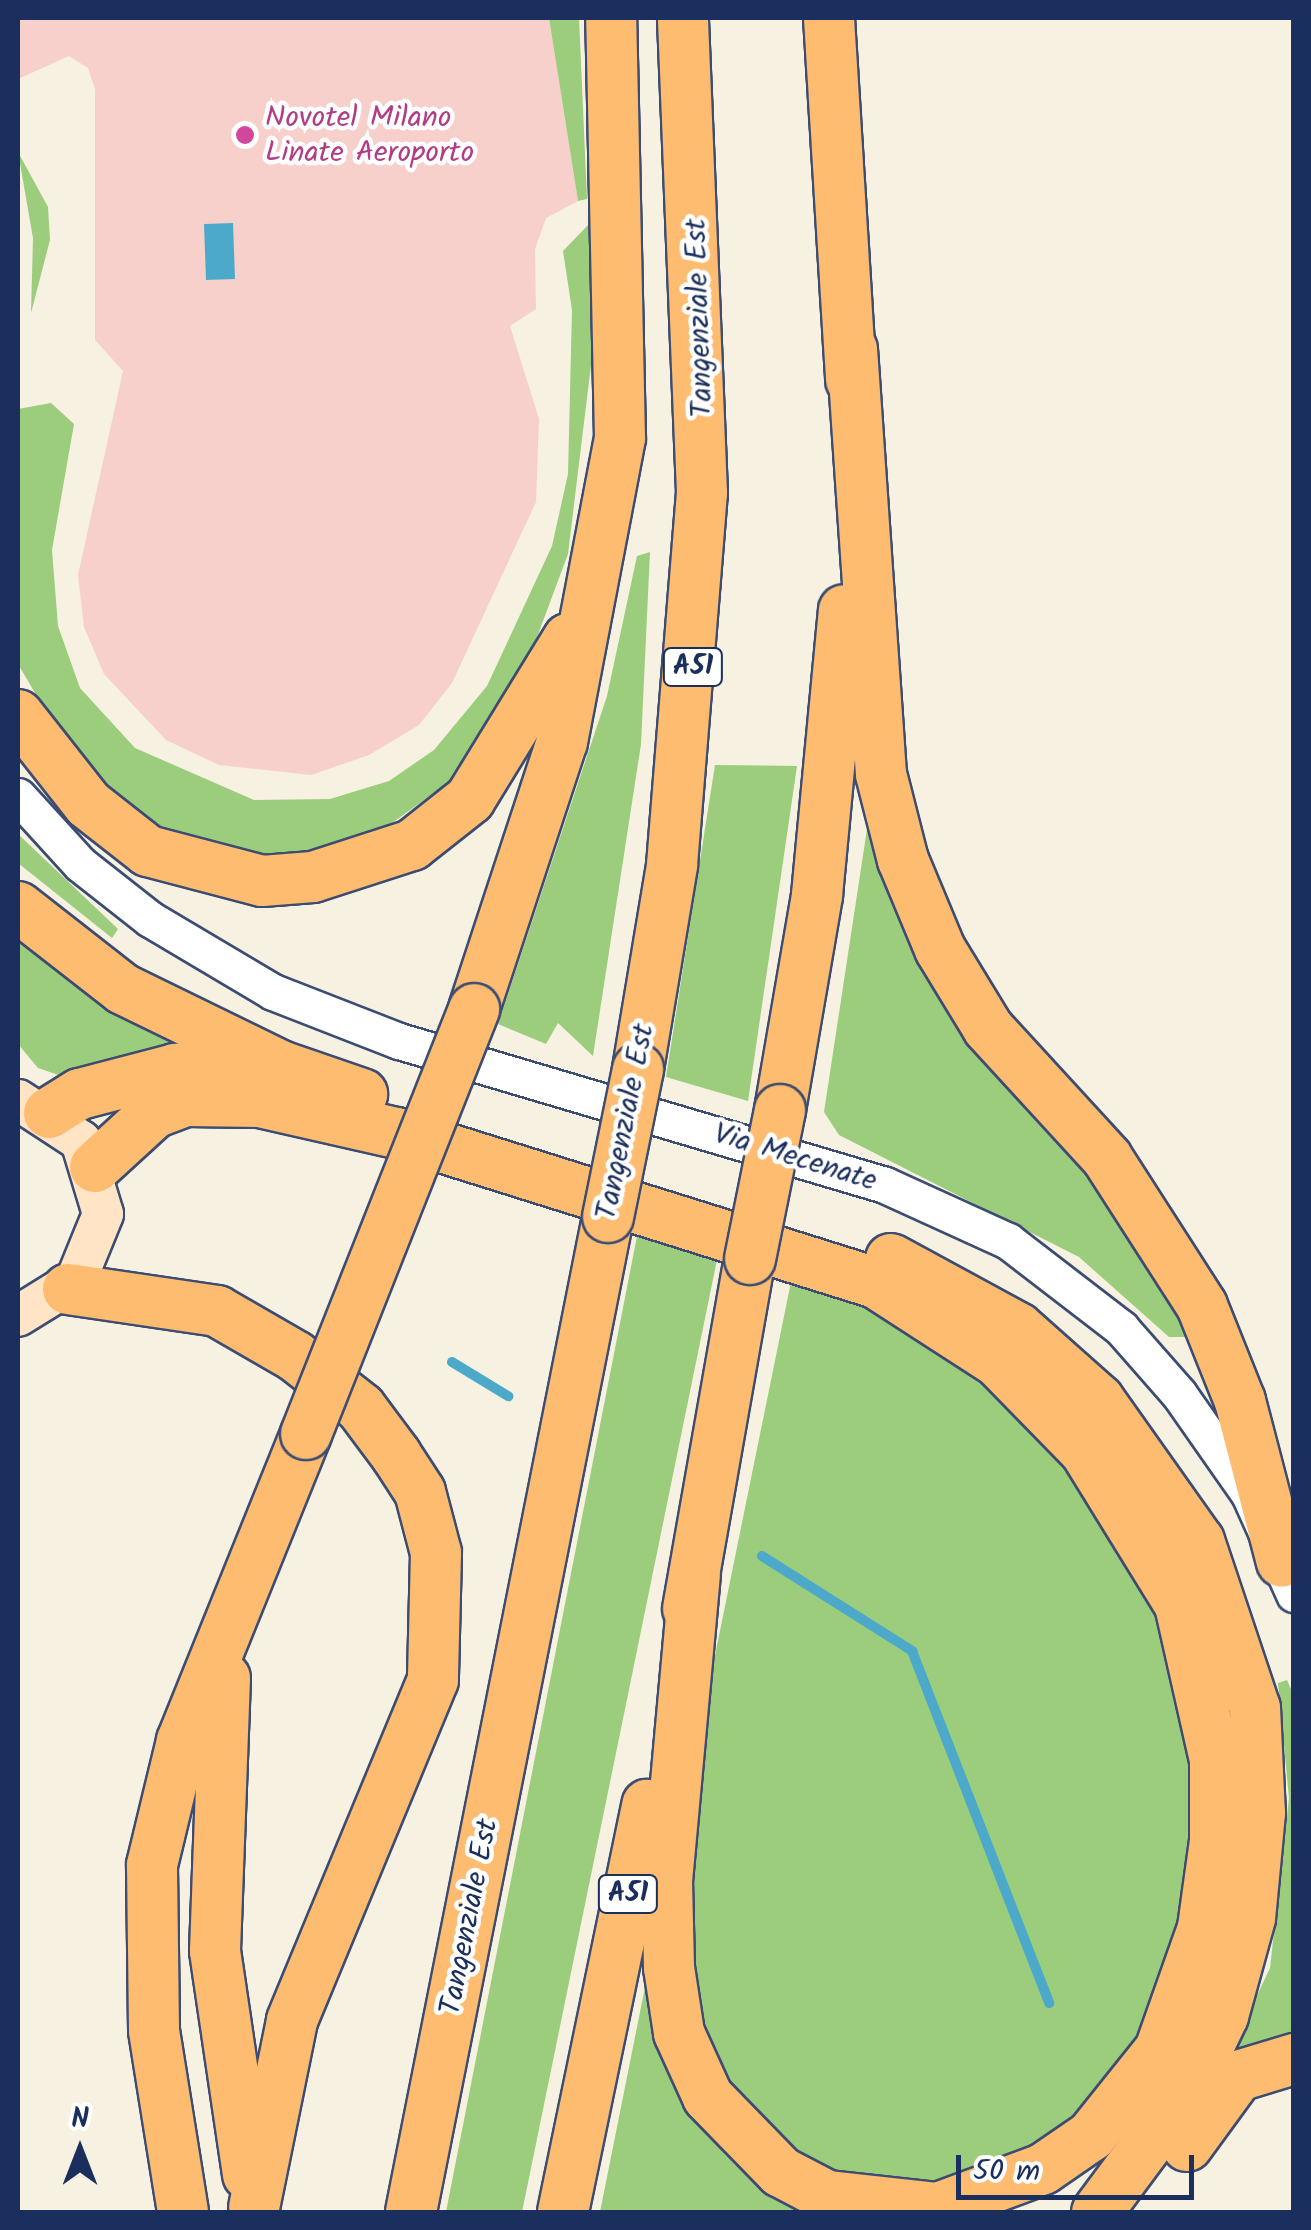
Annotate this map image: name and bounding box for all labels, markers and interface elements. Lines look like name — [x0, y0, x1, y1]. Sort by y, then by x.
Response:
place label: Novotel Milano Linate Aeroporto — [265, 100, 474, 170]
marker: Novotel Milano Linate Aeroporto — [234, 124, 256, 146]
street label: Tangenziale Est — [679, 218, 721, 418]
road number: A51 — [660, 644, 726, 690]
street label: Tangenziale Est — [589, 1021, 663, 1223]
street label: Via Mecenate — [709, 1116, 881, 1200]
street label: Tangenziale Est — [433, 1816, 507, 2018]
road number: A51 — [596, 1871, 660, 1917]
text: N — [71, 2097, 89, 2142]
north arrow — [30, 2100, 130, 2200]
scale bar — [961, 2135, 1198, 2197]
text: 50 m — [973, 2148, 1040, 2196]

